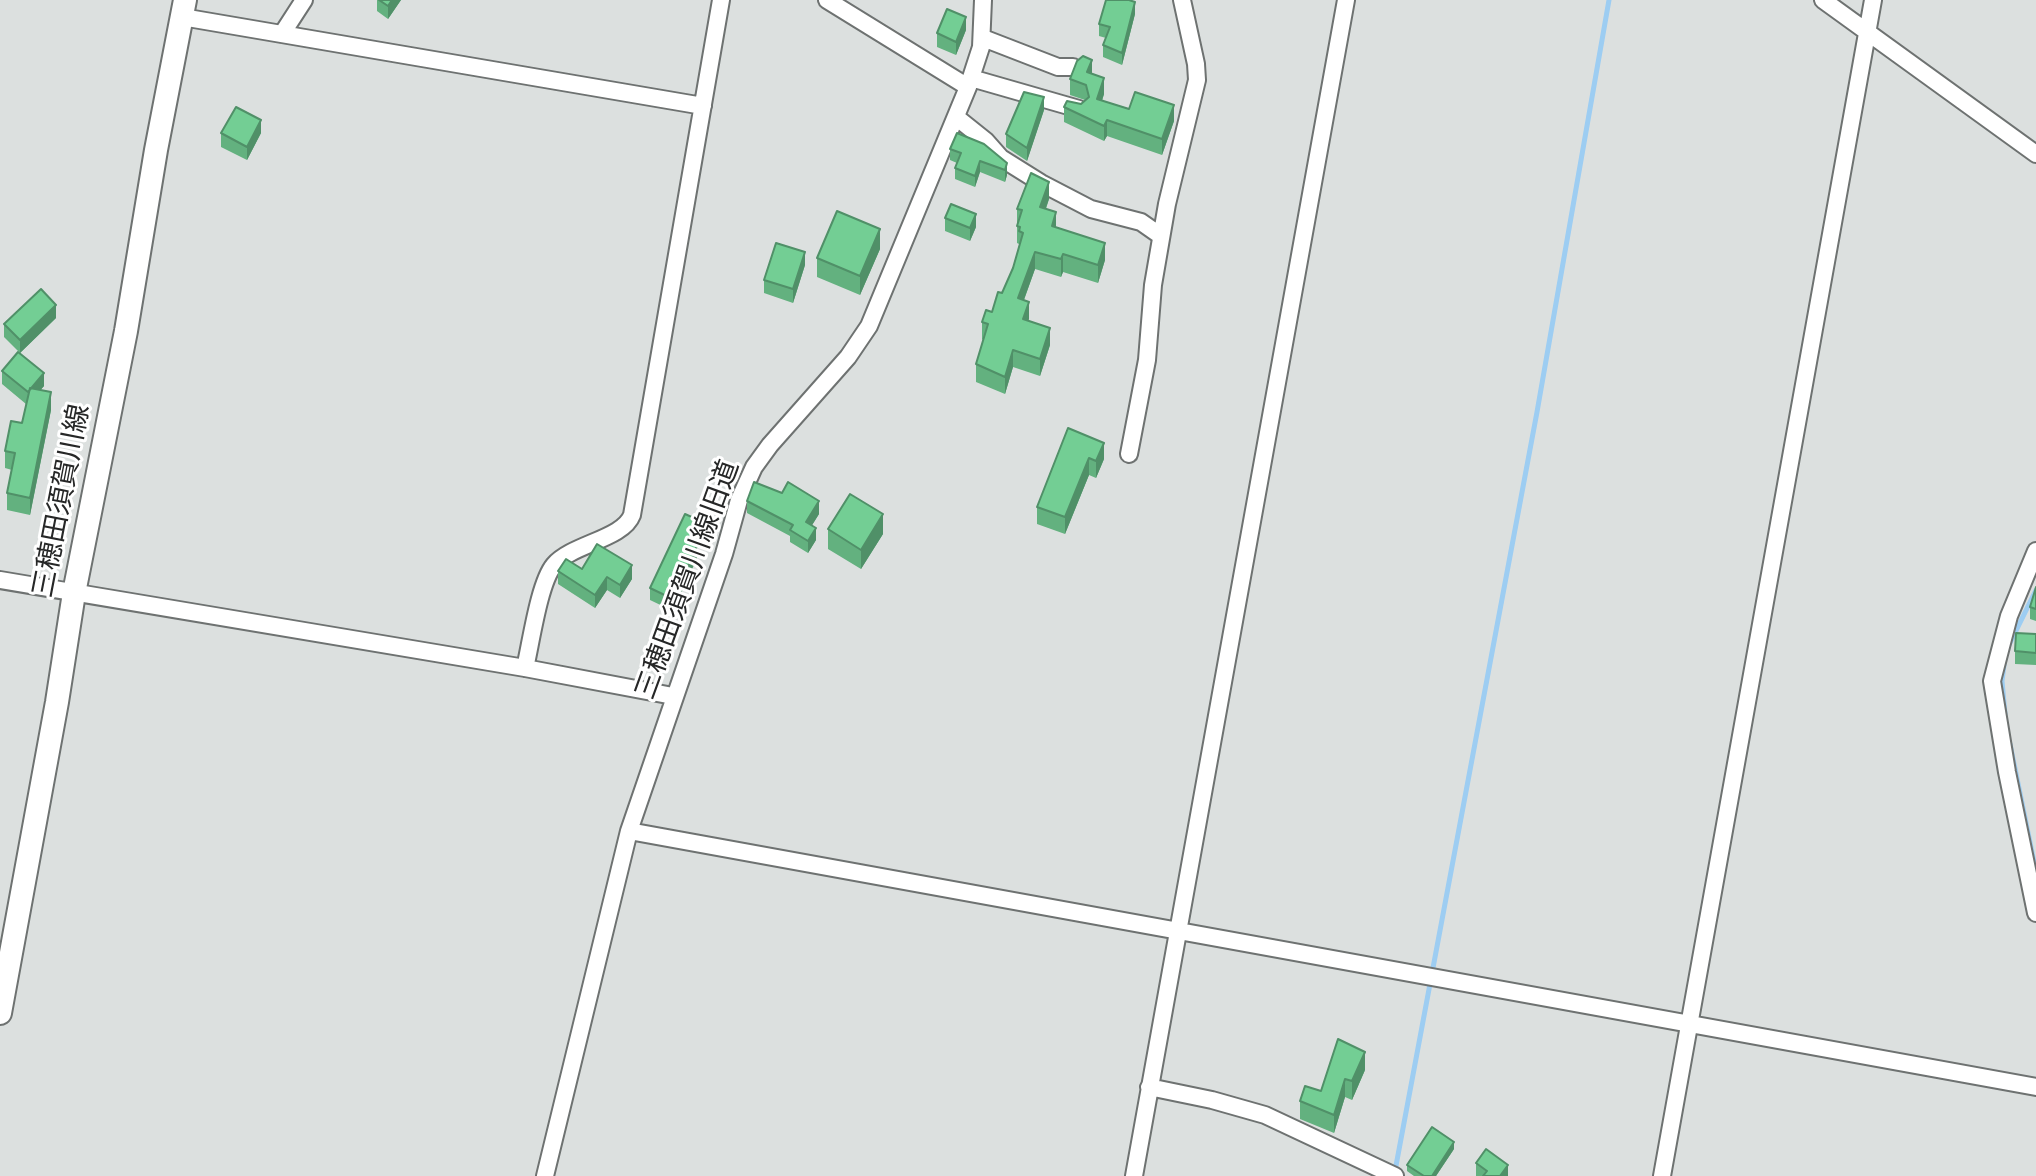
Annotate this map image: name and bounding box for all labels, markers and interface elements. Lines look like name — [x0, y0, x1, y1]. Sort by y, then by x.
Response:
street label: 三穂田須賀川線 — [27, 402, 97, 600]
street label: 三穂田須賀川線旧道 — [629, 456, 747, 704]

